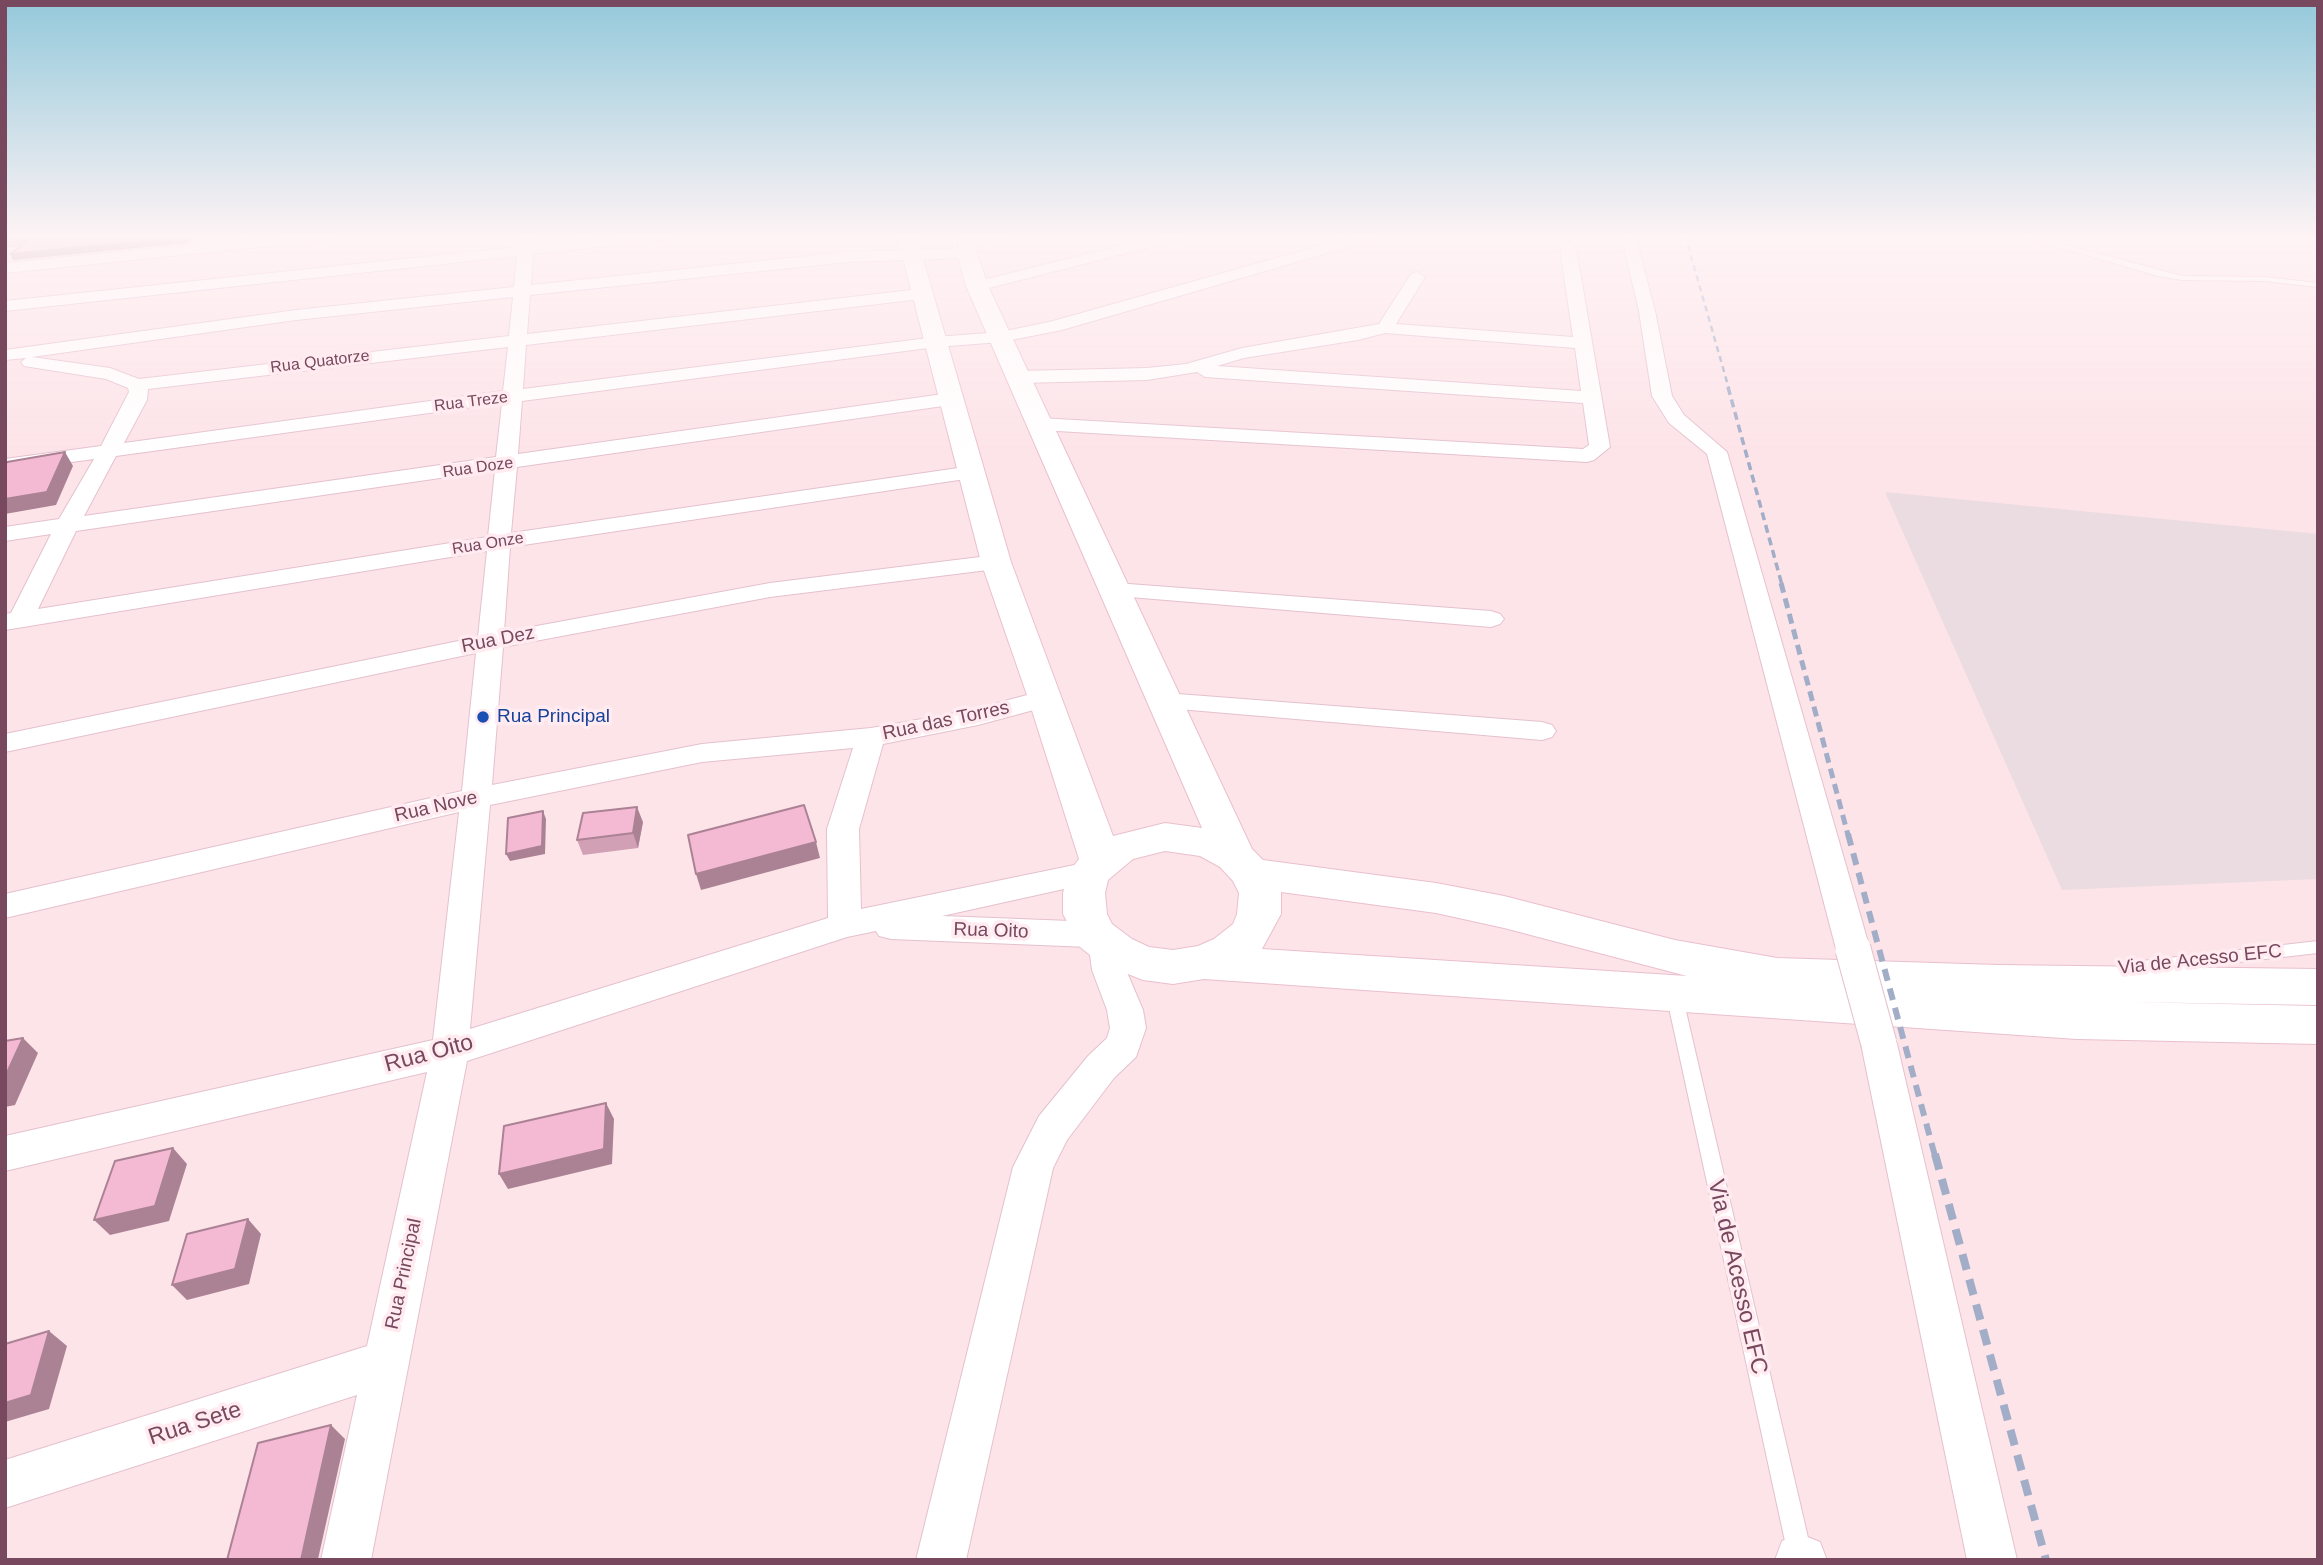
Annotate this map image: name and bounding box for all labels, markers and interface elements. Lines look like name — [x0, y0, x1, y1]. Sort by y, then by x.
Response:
street label: Rua Quatorze — [269, 346, 371, 378]
street label: Rua Treze — [433, 388, 509, 416]
street label: Rua Doze — [441, 454, 515, 482]
street label: Rua Onze — [451, 529, 525, 559]
street label: Rua Dez — [460, 622, 536, 658]
street label: Rua das Torres — [881, 696, 1011, 746]
place label: Rua Principal — [497, 706, 610, 728]
marker: Rua Principal — [475, 709, 491, 725]
street label: Rua Nove — [392, 786, 480, 828]
street label: Rua Oito — [953, 918, 1029, 944]
street label: Via de Acesso EFC — [2117, 940, 2283, 980]
street label: Rua Oito — [382, 1029, 476, 1079]
street label: Via de Acesso EFC — [1701, 1177, 1773, 1377]
street label: Rua Principal — [381, 1216, 427, 1332]
street label: Rua Sete — [145, 1396, 245, 1452]

